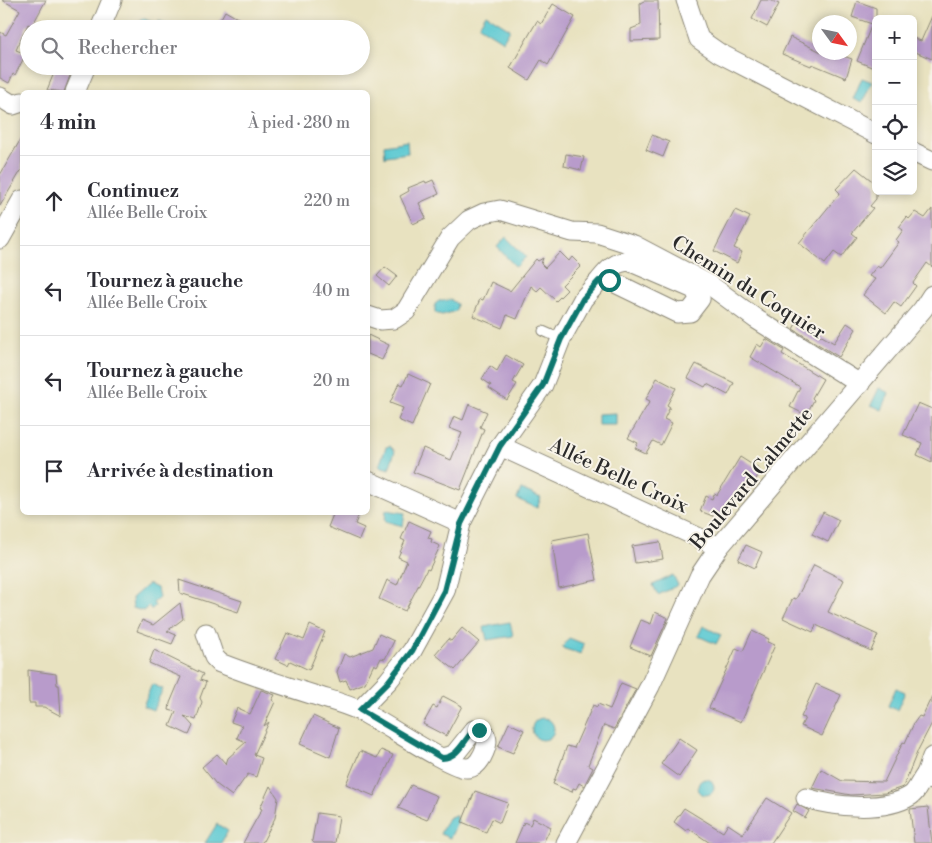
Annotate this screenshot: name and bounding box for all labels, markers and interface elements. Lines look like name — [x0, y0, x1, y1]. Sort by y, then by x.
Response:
north arrow — [812, 15, 857, 60]
map controls — [872, 15, 917, 195]
button: + — [872, 15, 917, 60]
search box — [20, 20, 370, 75]
icon: search — [38, 34, 66, 62]
text: Rechercher — [78, 36, 177, 60]
button: − — [872, 60, 917, 105]
button: locate — [872, 105, 917, 150]
text: 4 min — [40, 110, 96, 136]
text: À pied · 280 m — [248, 113, 350, 133]
button: layers — [872, 150, 917, 195]
text: Continuez — [87, 179, 179, 203]
icon: ahead — [40, 187, 68, 215]
text: 220 m — [304, 191, 350, 211]
text: Allée Belle Croix — [87, 203, 207, 223]
street label: Chemin du Coquier — [667, 231, 830, 346]
text: Tournez à gauche — [87, 269, 243, 293]
route start — [598, 269, 621, 292]
icon: left — [40, 277, 68, 305]
text: 40 m — [313, 281, 350, 301]
text: Allée Belle Croix — [87, 293, 207, 313]
text: Tournez à gauche — [87, 359, 243, 383]
icon: left — [40, 367, 68, 395]
text: 20 m — [313, 371, 350, 391]
text: Allée Belle Croix — [87, 383, 207, 403]
street label: Boulevard Calmette — [685, 403, 819, 556]
street label: Allée Belle Croix — [544, 433, 693, 520]
icon: arrive — [40, 457, 68, 485]
text: Arrivée à destination — [87, 459, 273, 483]
route end — [468, 719, 491, 742]

